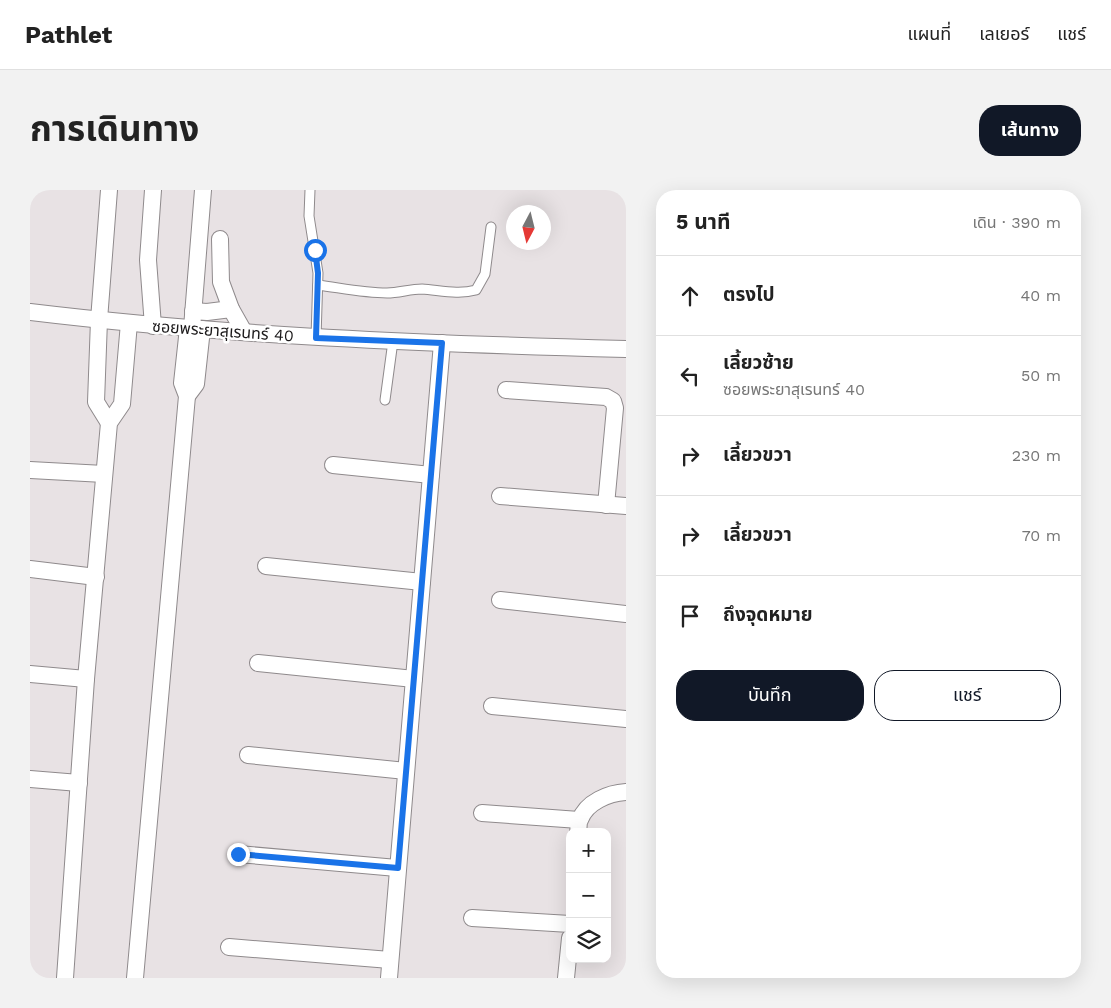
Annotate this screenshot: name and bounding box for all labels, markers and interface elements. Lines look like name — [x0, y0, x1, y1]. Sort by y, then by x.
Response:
text: Pathlet — [25, 21, 112, 49]
text: แผนที่ — [907, 23, 951, 44]
text: เลเยอร์ — [979, 23, 1029, 44]
text: แชร์ — [1057, 23, 1086, 44]
button: เส้นทาง — [979, 105, 1081, 156]
text: การเดินทาง — [30, 108, 199, 150]
north arrow — [506, 205, 551, 250]
text: 5 นาที — [676, 209, 730, 234]
text: เดิน · 390 m — [972, 213, 1061, 232]
route start — [304, 239, 327, 262]
icon: ahead — [676, 282, 704, 310]
text: ตรงไป — [723, 283, 775, 306]
text: 40 m — [1021, 286, 1061, 305]
street label: ซอยพระยาสุเรนทร์ 40 — [152, 317, 294, 345]
text: เลี้ยวซ้าย — [723, 351, 794, 374]
icon: left — [676, 362, 704, 390]
text: 50 m — [1021, 366, 1061, 385]
text: ซอยพระยาสุเรนทร์ 40 — [723, 380, 865, 399]
icon: right — [676, 442, 704, 470]
text: เลี้ยวขวา — [723, 443, 792, 466]
text: 230 m — [1012, 446, 1061, 465]
icon: right — [676, 522, 704, 550]
text: เลี้ยวขวา — [723, 523, 792, 546]
text: 70 m — [1022, 526, 1061, 545]
icon: arrive — [676, 602, 704, 630]
text: ถึงจุดหมาย — [723, 603, 813, 626]
button: บันทึก — [676, 670, 864, 721]
button: แชร์ — [874, 670, 1061, 721]
map controls — [566, 828, 611, 963]
button: + — [566, 828, 611, 873]
route end — [227, 843, 250, 866]
button: − — [566, 873, 611, 918]
button: layers — [566, 918, 611, 963]

